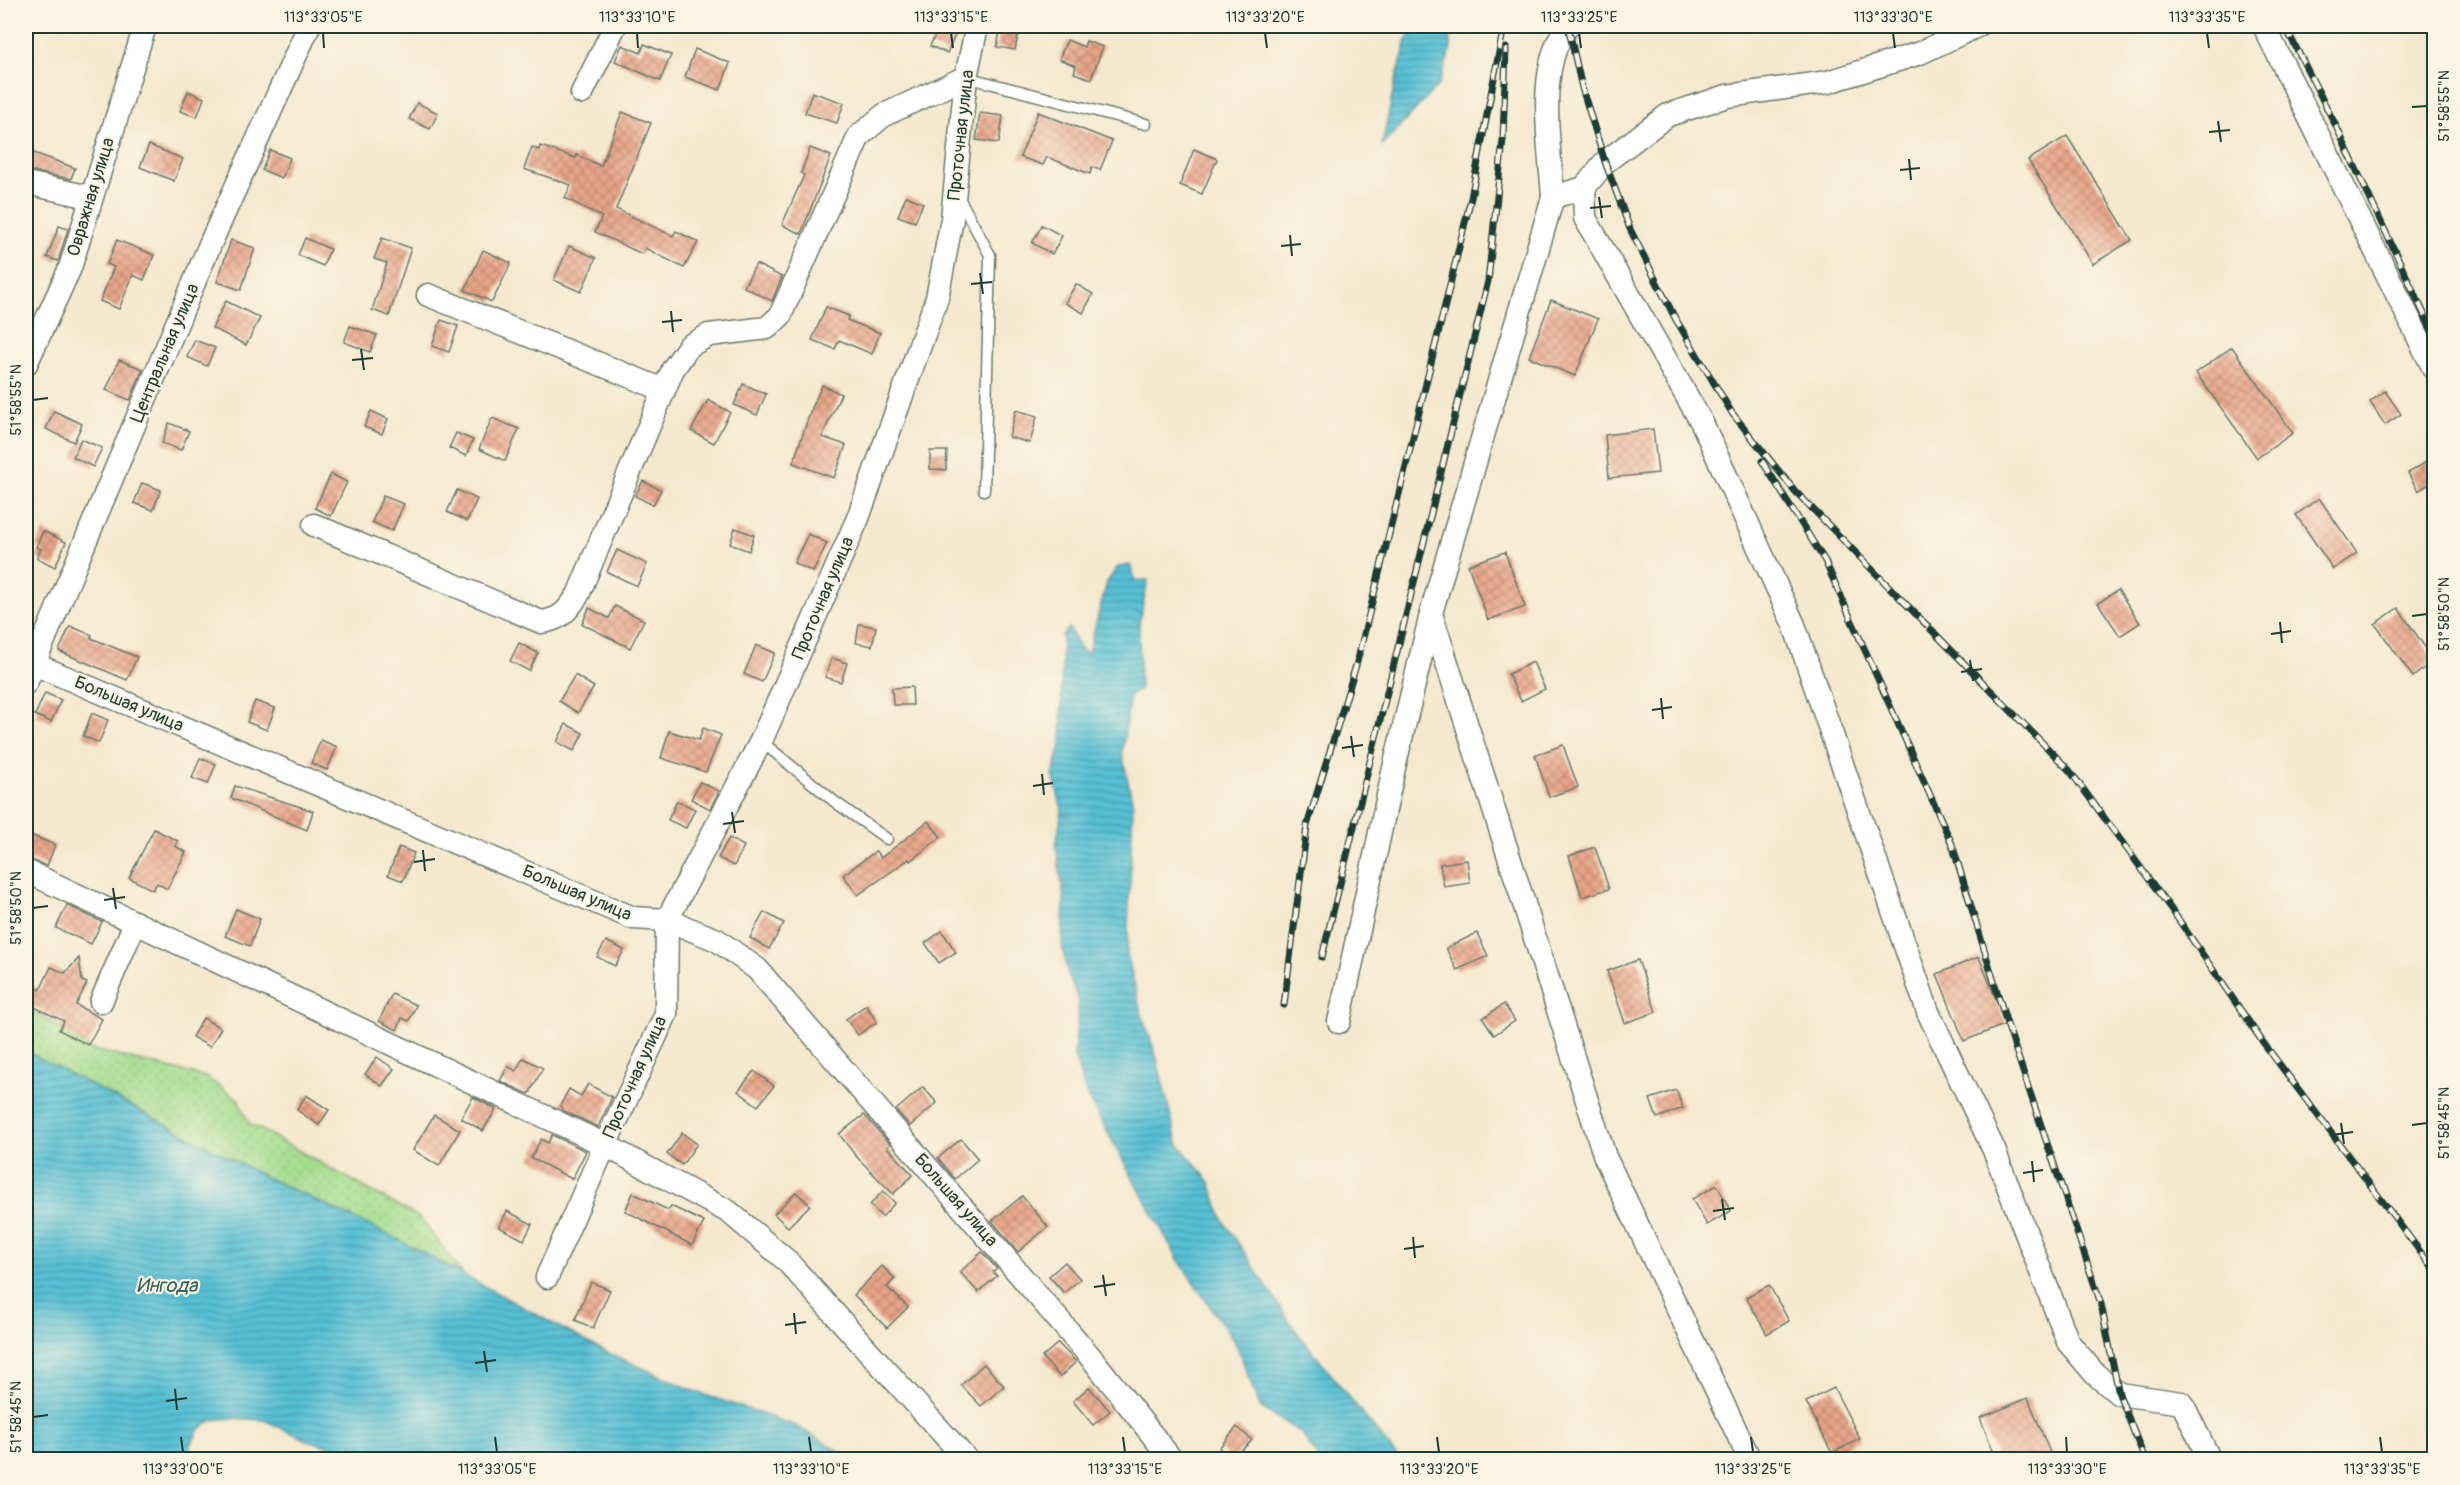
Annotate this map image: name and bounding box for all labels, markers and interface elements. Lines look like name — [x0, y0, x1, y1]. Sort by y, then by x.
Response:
text: 113°33'05"E — [284, 8, 363, 27]
text: 113°33'10"E — [599, 8, 675, 27]
text: 113°33'15"E — [914, 8, 988, 27]
text: 113°33'20"E — [1226, 8, 1305, 27]
text: 113°33'25"E — [1541, 8, 1618, 27]
text: 113°33'30"E — [1854, 8, 1933, 27]
text: 113°33'35"E — [2169, 8, 2246, 27]
street label: Проточная улица — [943, 69, 979, 201]
text: 51°58'55"N — [2435, 70, 2454, 142]
street label: Овражная улица — [62, 135, 120, 259]
street label: Центральная улица — [125, 280, 205, 426]
text: 51°58'55"N — [7, 364, 26, 436]
street label: Проточная улица — [787, 533, 859, 663]
text: 51°58'50"N — [2435, 577, 2454, 651]
street label: Большая улица — [71, 671, 187, 737]
street label: Большая улица — [519, 860, 635, 926]
text: 51°58'50"N — [7, 871, 26, 945]
street label: Проточная улица — [598, 1012, 672, 1142]
text: 51°58'45"N — [2435, 1087, 2454, 1159]
street label: Большая улица — [909, 1148, 1003, 1252]
water label: Ингода — [137, 1273, 199, 1298]
text: 51°58'45"N — [7, 1381, 26, 1453]
text: 113°33'00"E — [143, 1460, 224, 1479]
text: 113°33'05"E — [458, 1460, 537, 1479]
text: 113°33'10"E — [773, 1460, 849, 1479]
text: 113°33'15"E — [1088, 1460, 1162, 1479]
text: 113°33'20"E — [1400, 1460, 1479, 1479]
text: 113°33'25"E — [1715, 1460, 1792, 1479]
text: 113°33'30"E — [2028, 1460, 2107, 1479]
text: 113°33'35"E — [2344, 1460, 2421, 1479]

